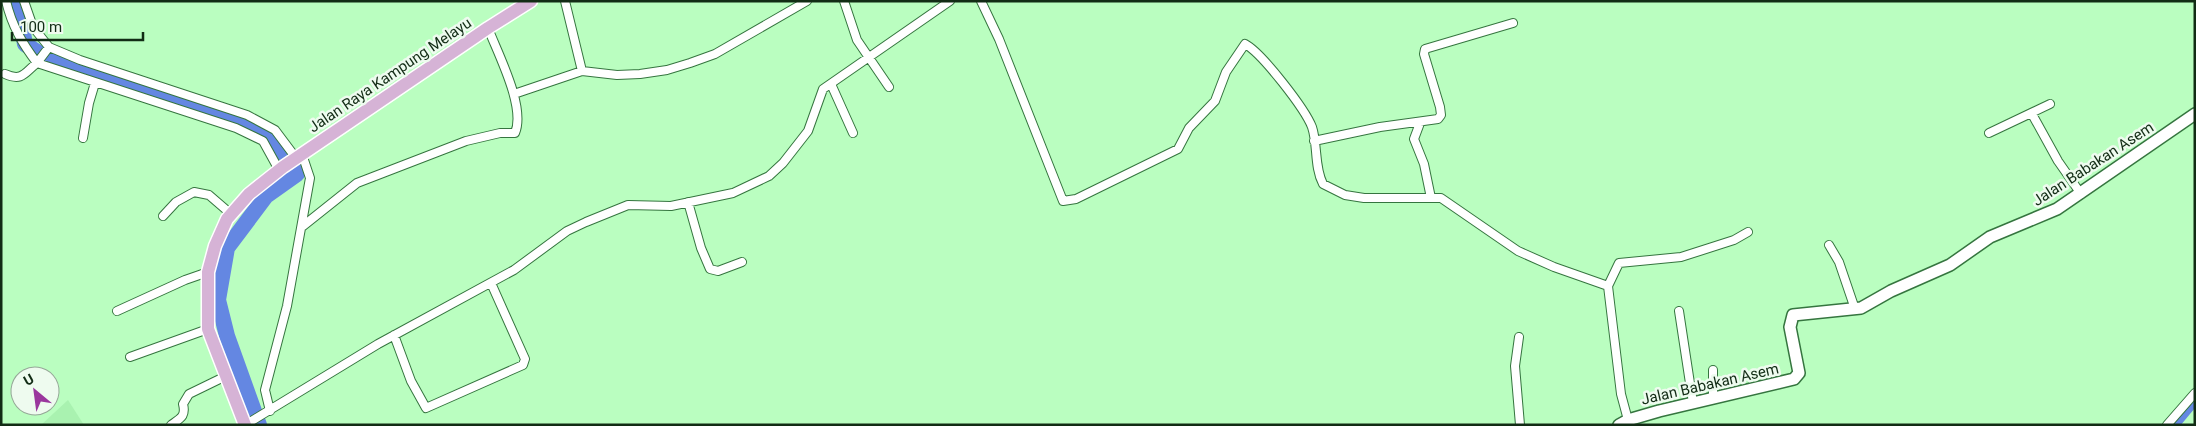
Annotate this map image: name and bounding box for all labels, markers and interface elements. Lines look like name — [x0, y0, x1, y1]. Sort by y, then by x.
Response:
scale bar — [12, 10, 144, 42]
street label: Jalan Raya Kampung Melayu — [305, 14, 475, 136]
text: 100 m — [20, 18, 62, 36]
street label: Jalan Babakan Asem — [2029, 118, 2157, 210]
street label: Jalan Babakan Asem — [1639, 359, 1781, 409]
north arrow — [10, 366, 60, 416]
text: U — [21, 370, 37, 389]

